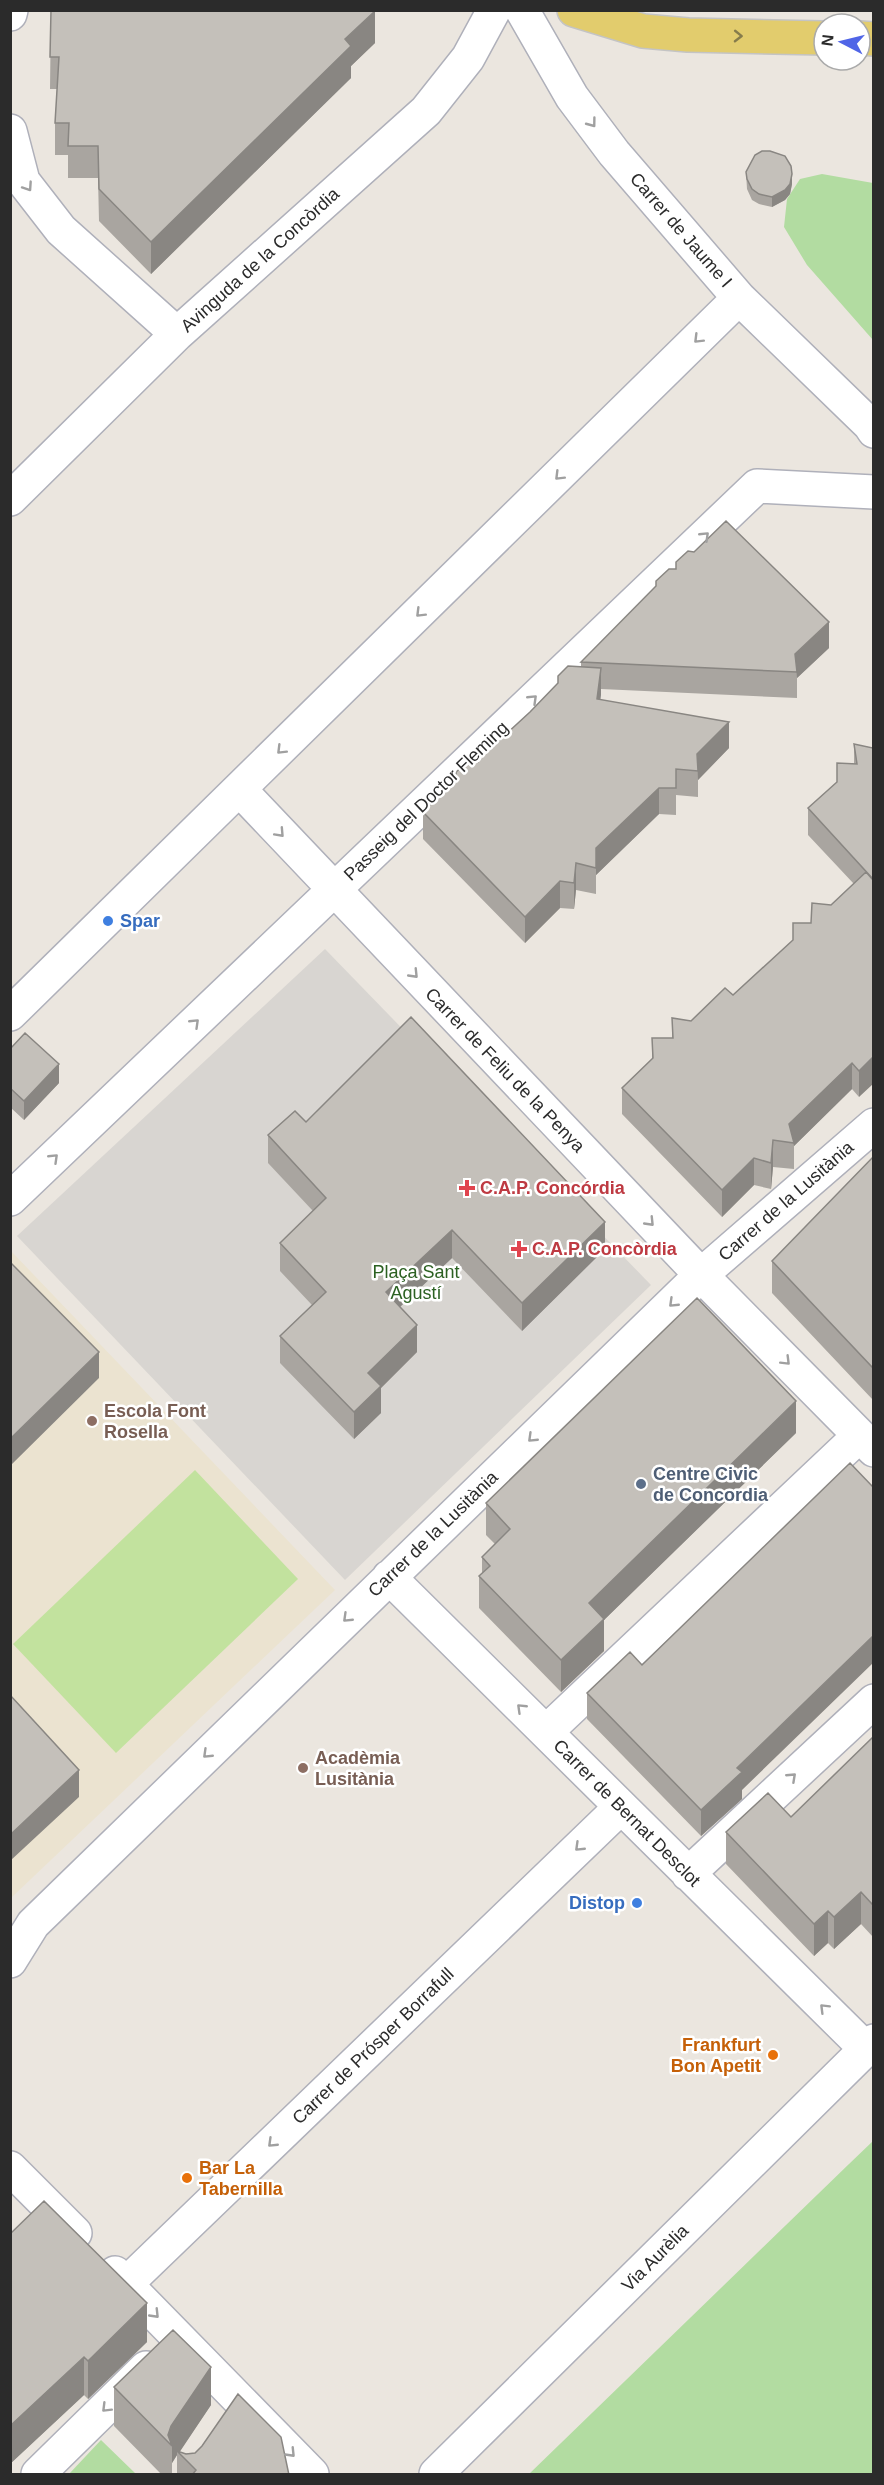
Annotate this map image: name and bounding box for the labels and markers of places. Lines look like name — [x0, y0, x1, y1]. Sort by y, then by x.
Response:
place label: Spar — [120, 911, 160, 931]
marker: Spar — [101, 914, 115, 928]
place label: C.A.P. Concórdia — [480, 1178, 626, 1198]
marker: C.A.P. Concórdia — [458, 1179, 476, 1197]
place label: C.A.P. Concòrdia — [532, 1239, 678, 1259]
marker: C.A.P. Concòrdia — [510, 1240, 528, 1258]
place label: Escola Font Rosella — [104, 1401, 206, 1442]
marker: Escola Font Rosella — [85, 1414, 99, 1428]
place label: Centre Civic de Concordia — [653, 1464, 769, 1505]
marker: Centre Civic de Concordia — [634, 1477, 648, 1491]
place label: Acadèmia Lusitània — [315, 1748, 401, 1789]
marker: Acadèmia Lusitània — [296, 1761, 310, 1775]
place label: Distop — [569, 1893, 625, 1913]
marker: Distop — [630, 1896, 644, 1910]
place label: Frankfurt Bon Apetit — [671, 2035, 761, 2076]
marker: Frankfurt Bon Apetit — [766, 2048, 780, 2062]
place label: Bar La Tabernilla — [199, 2158, 284, 2199]
marker: Bar La Tabernilla — [180, 2171, 194, 2185]

